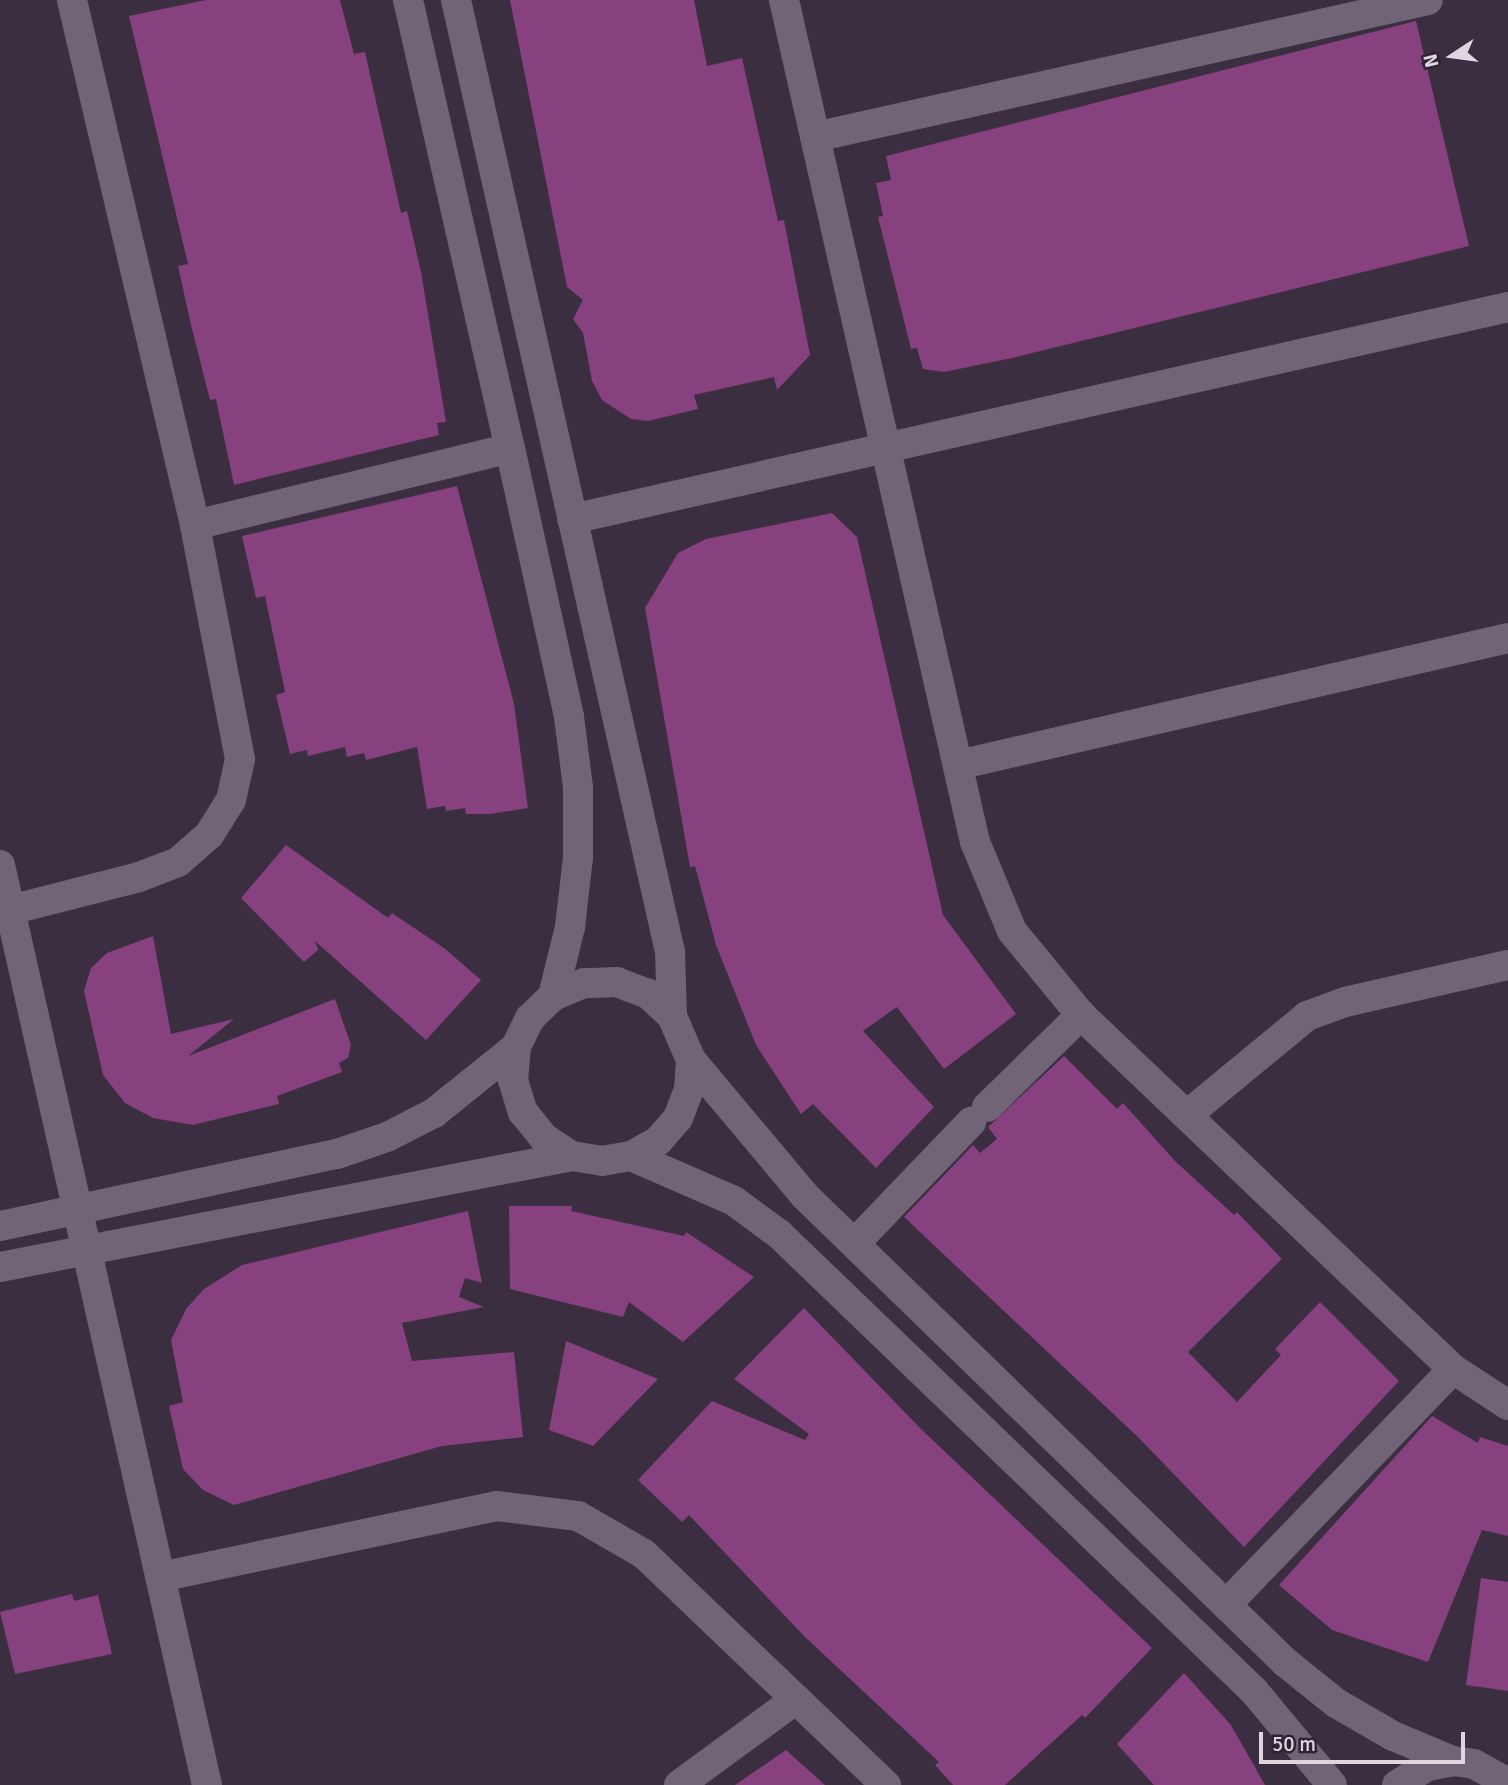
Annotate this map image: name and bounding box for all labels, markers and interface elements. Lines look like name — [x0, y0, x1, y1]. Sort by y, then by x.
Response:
north arrow — [1417, 21, 1487, 91]
text: N — [1418, 52, 1445, 70]
scale bar — [1263, 1718, 1470, 1762]
text: 50 m — [1272, 1731, 1316, 1757]

